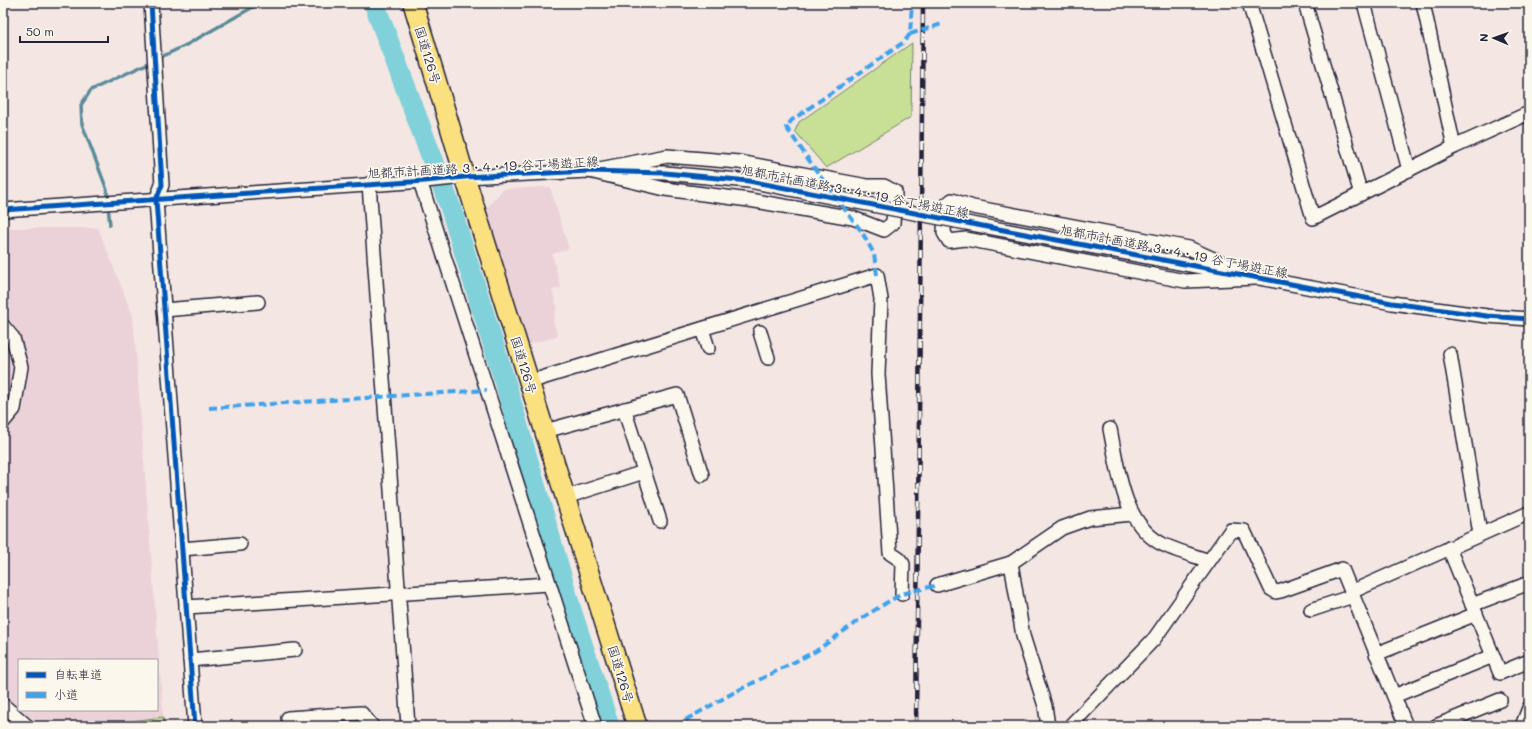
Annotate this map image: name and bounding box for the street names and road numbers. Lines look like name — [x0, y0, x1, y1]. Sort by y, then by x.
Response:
street label: 国道126号 — [412, 24, 445, 86]
street label: 旭都市計画道路 3・4・19 谷丁場遊正線 — [367, 152, 600, 181]
street label: 旭都市計画道路 3・4・19 谷丁場遊正線 — [740, 160, 972, 221]
street label: 旭都市計画道路 3・4・19 谷丁場遊正線 — [1059, 220, 1291, 281]
street label: 国道126号 — [508, 334, 541, 396]
street label: 国道126号 — [605, 643, 638, 705]

